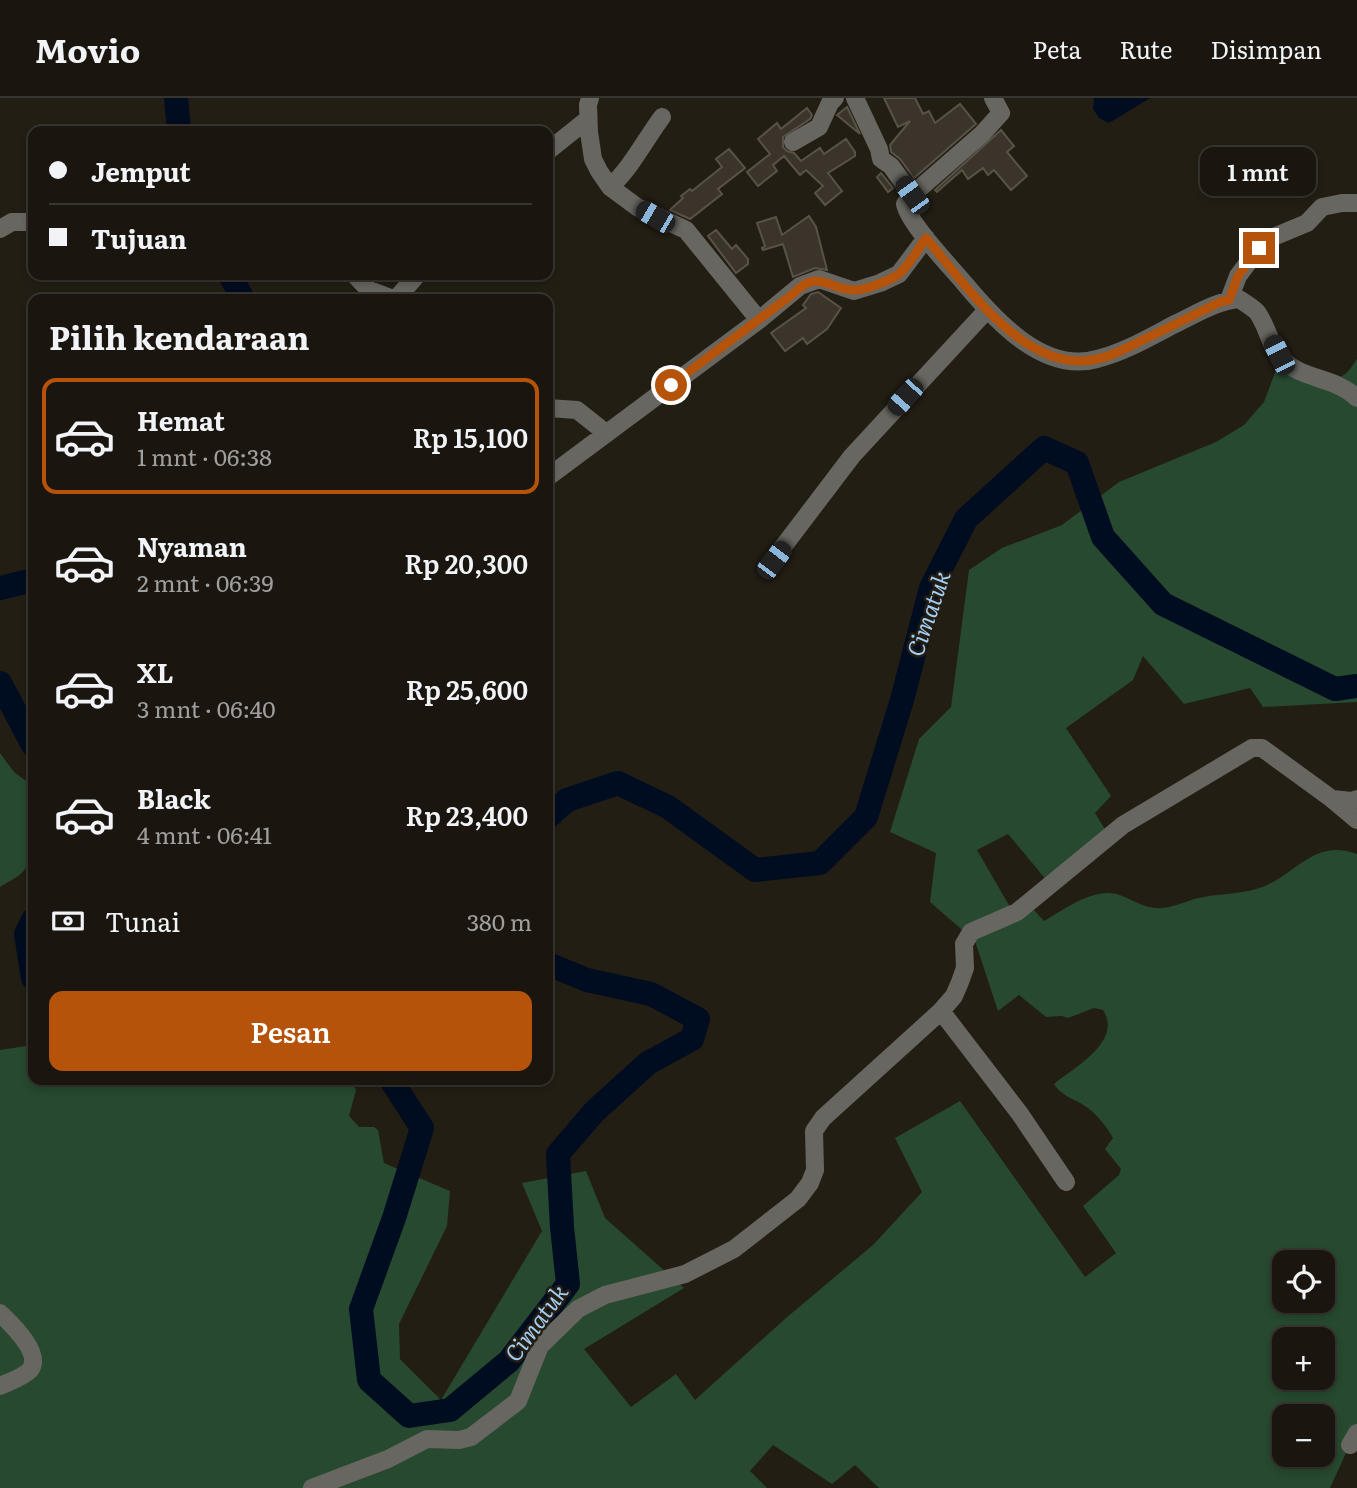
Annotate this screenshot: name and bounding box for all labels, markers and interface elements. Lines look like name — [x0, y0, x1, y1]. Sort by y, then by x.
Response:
text: Movio — [35, 24, 140, 73]
text: Peta — [1033, 31, 1082, 66]
text: Rute — [1120, 31, 1172, 66]
text: Disimpan — [1210, 31, 1322, 66]
callout: 1 mnt — [1201, 146, 1317, 195]
text: Jemput — [91, 151, 191, 190]
text: 1 mnt — [1227, 154, 1289, 188]
car — [892, 172, 933, 218]
car — [632, 197, 679, 237]
text: Tujuan — [91, 218, 187, 257]
route end — [1243, 232, 1275, 264]
text: Pilih kendaraan — [49, 312, 309, 360]
car — [1261, 332, 1298, 378]
route start — [655, 369, 687, 401]
car — [884, 374, 927, 420]
text: Hemat — [137, 400, 225, 439]
icon: car — [53, 405, 116, 468]
text: Rp 15,100 — [413, 417, 528, 456]
text: 1 mnt · 06:38 — [137, 439, 272, 473]
text: Nyaman — [137, 526, 247, 565]
icon: car — [53, 531, 116, 594]
car — [753, 537, 796, 583]
text: Rp 20,300 — [404, 543, 528, 582]
text: 2 mnt · 06:39 — [137, 565, 274, 599]
water label: Cimatuk — [896, 565, 958, 661]
text: XL — [137, 652, 174, 691]
icon: car — [53, 657, 116, 720]
text: Rp 25,600 — [406, 669, 528, 708]
text: 3 mnt · 06:40 — [137, 691, 276, 725]
text: Black — [137, 778, 211, 817]
icon: car — [53, 783, 116, 846]
text: Rp 23,400 — [406, 795, 528, 834]
text: 4 mnt · 06:41 — [137, 817, 272, 851]
text: Tunai — [105, 901, 180, 940]
icon: cash — [49, 902, 87, 940]
text: 380 m — [467, 904, 532, 938]
button: Pesan — [49, 991, 532, 1071]
map controls — [1272, 1250, 1335, 1467]
button: locate — [1272, 1250, 1335, 1313]
water label: Cimatuk — [495, 1276, 575, 1368]
button: + — [1272, 1327, 1335, 1390]
button: − — [1272, 1404, 1335, 1467]

